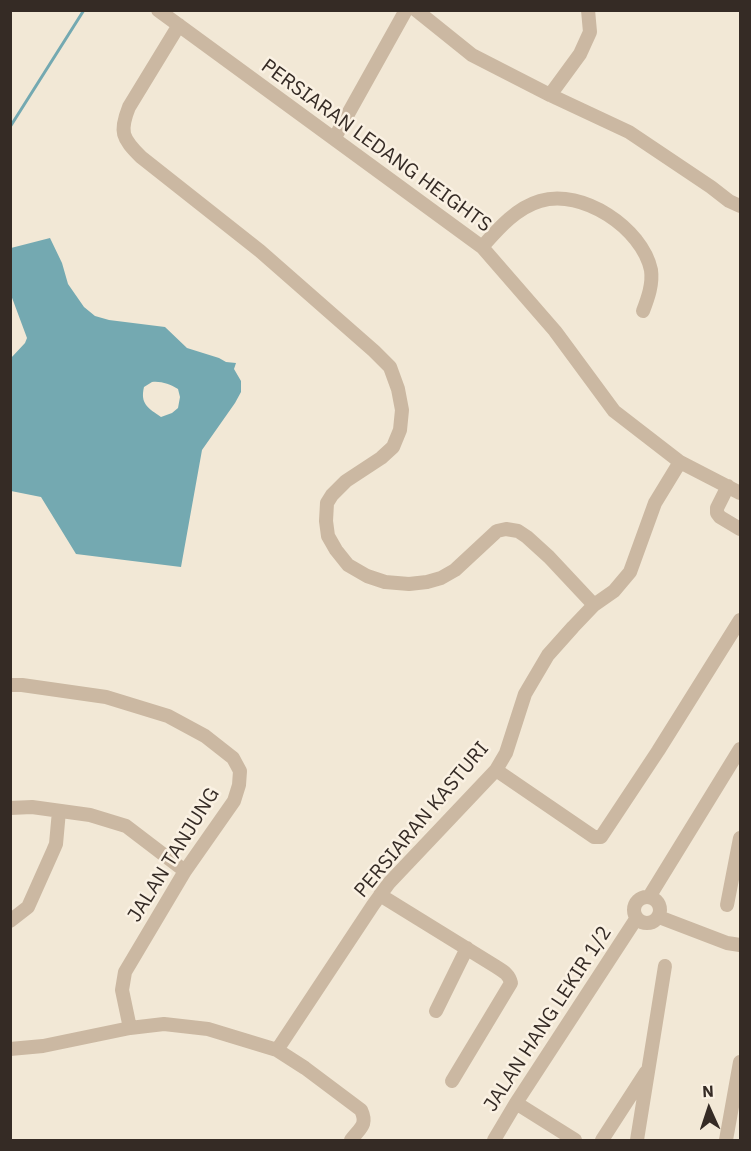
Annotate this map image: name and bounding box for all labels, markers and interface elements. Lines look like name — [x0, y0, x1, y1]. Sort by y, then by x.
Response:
street label: PERSIARAN LEDANG HEIGHTS — [256, 54, 496, 238]
street label: PERSIARAN KASTURI — [350, 737, 494, 903]
street label: JALAN TANJUNG — [123, 783, 225, 927]
street label: JALAN HANG LEKIR 1/2 — [479, 922, 617, 1116]
north arrow — [679, 1079, 739, 1139]
text: N — [702, 1081, 714, 1101]

